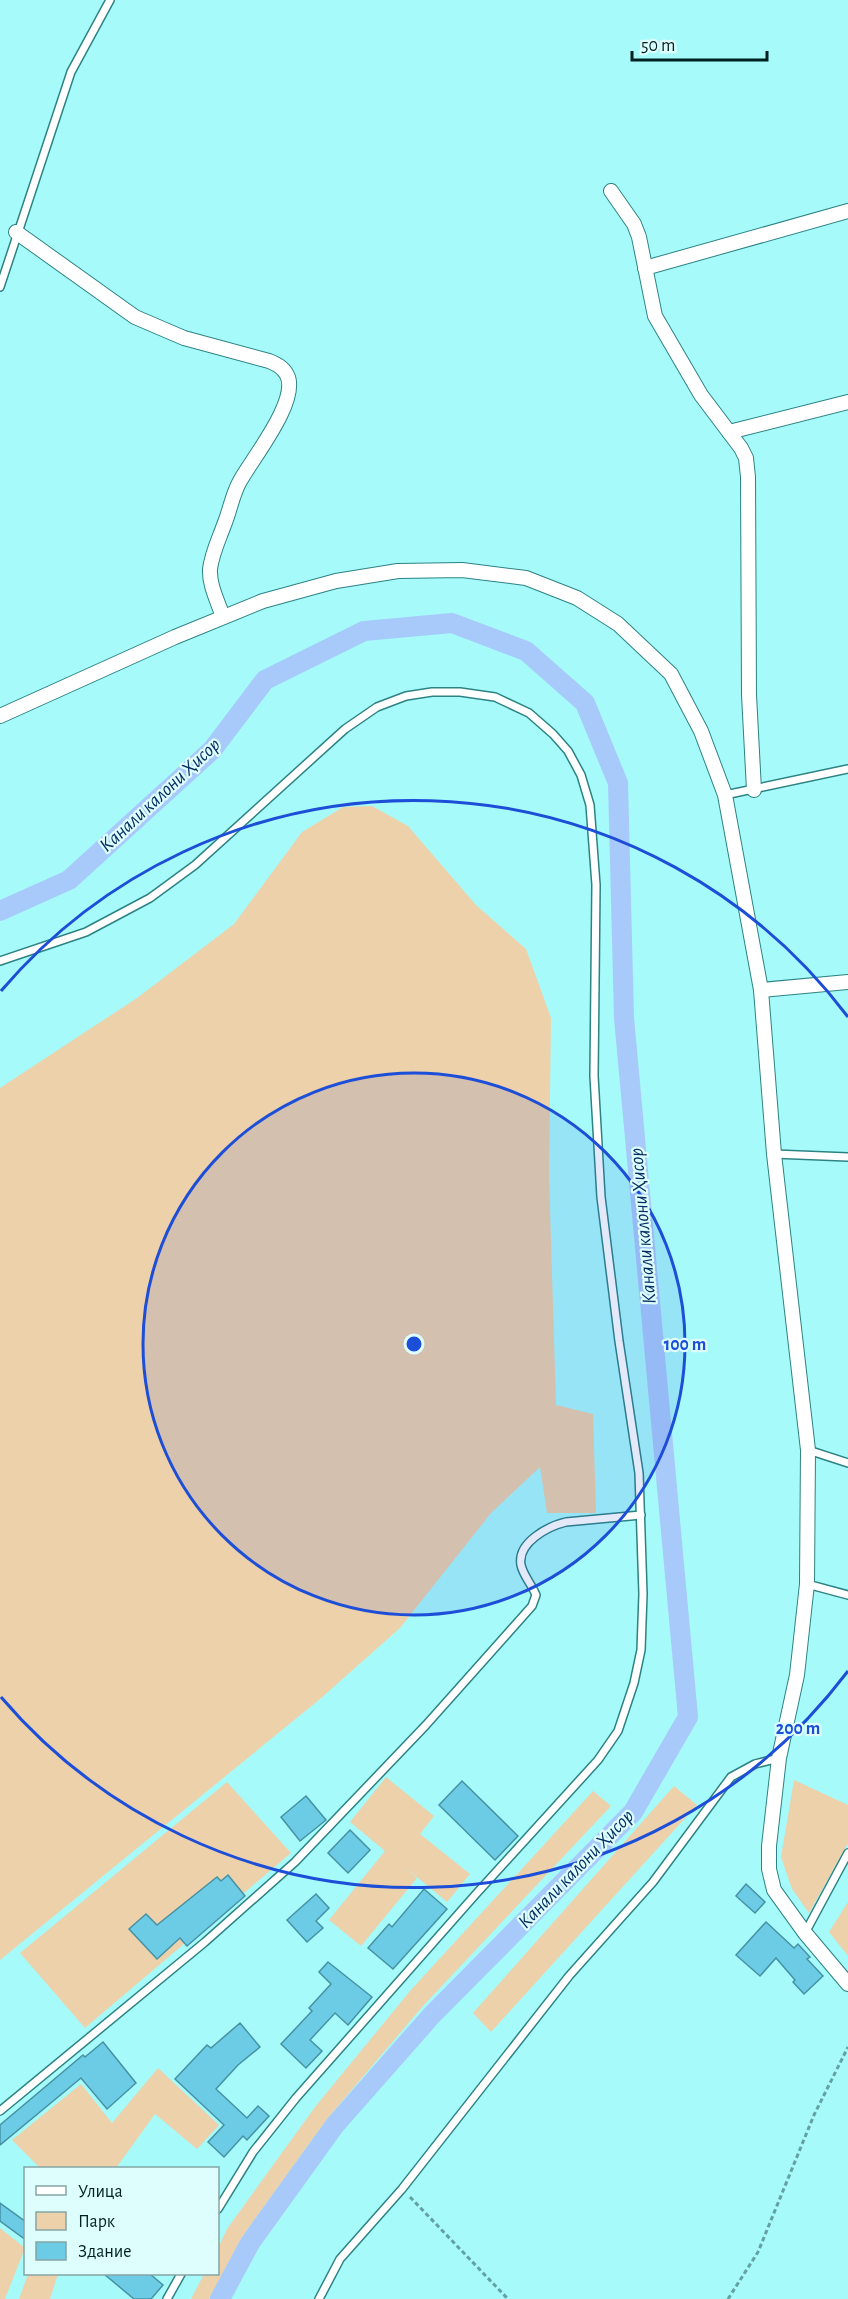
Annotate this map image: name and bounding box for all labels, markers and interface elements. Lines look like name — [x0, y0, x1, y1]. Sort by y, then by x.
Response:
scale bar — [632, 24, 767, 62]
text: 50 m — [641, 37, 675, 55]
water label: Канали калони Ҳисор — [96, 734, 224, 856]
water label: Канали калони Ҳисор — [626, 1147, 660, 1305]
centre of rings — [404, 1334, 424, 1354]
text: 100 m — [664, 1336, 706, 1354]
text: 200 m — [776, 1720, 820, 1738]
water label: Канали калони Ҳисор — [514, 1806, 638, 1932]
legend — [24, 2167, 219, 2275]
text: Улица — [78, 2183, 123, 2201]
text: Парк — [78, 2213, 116, 2231]
text: Здание — [78, 2243, 132, 2261]

